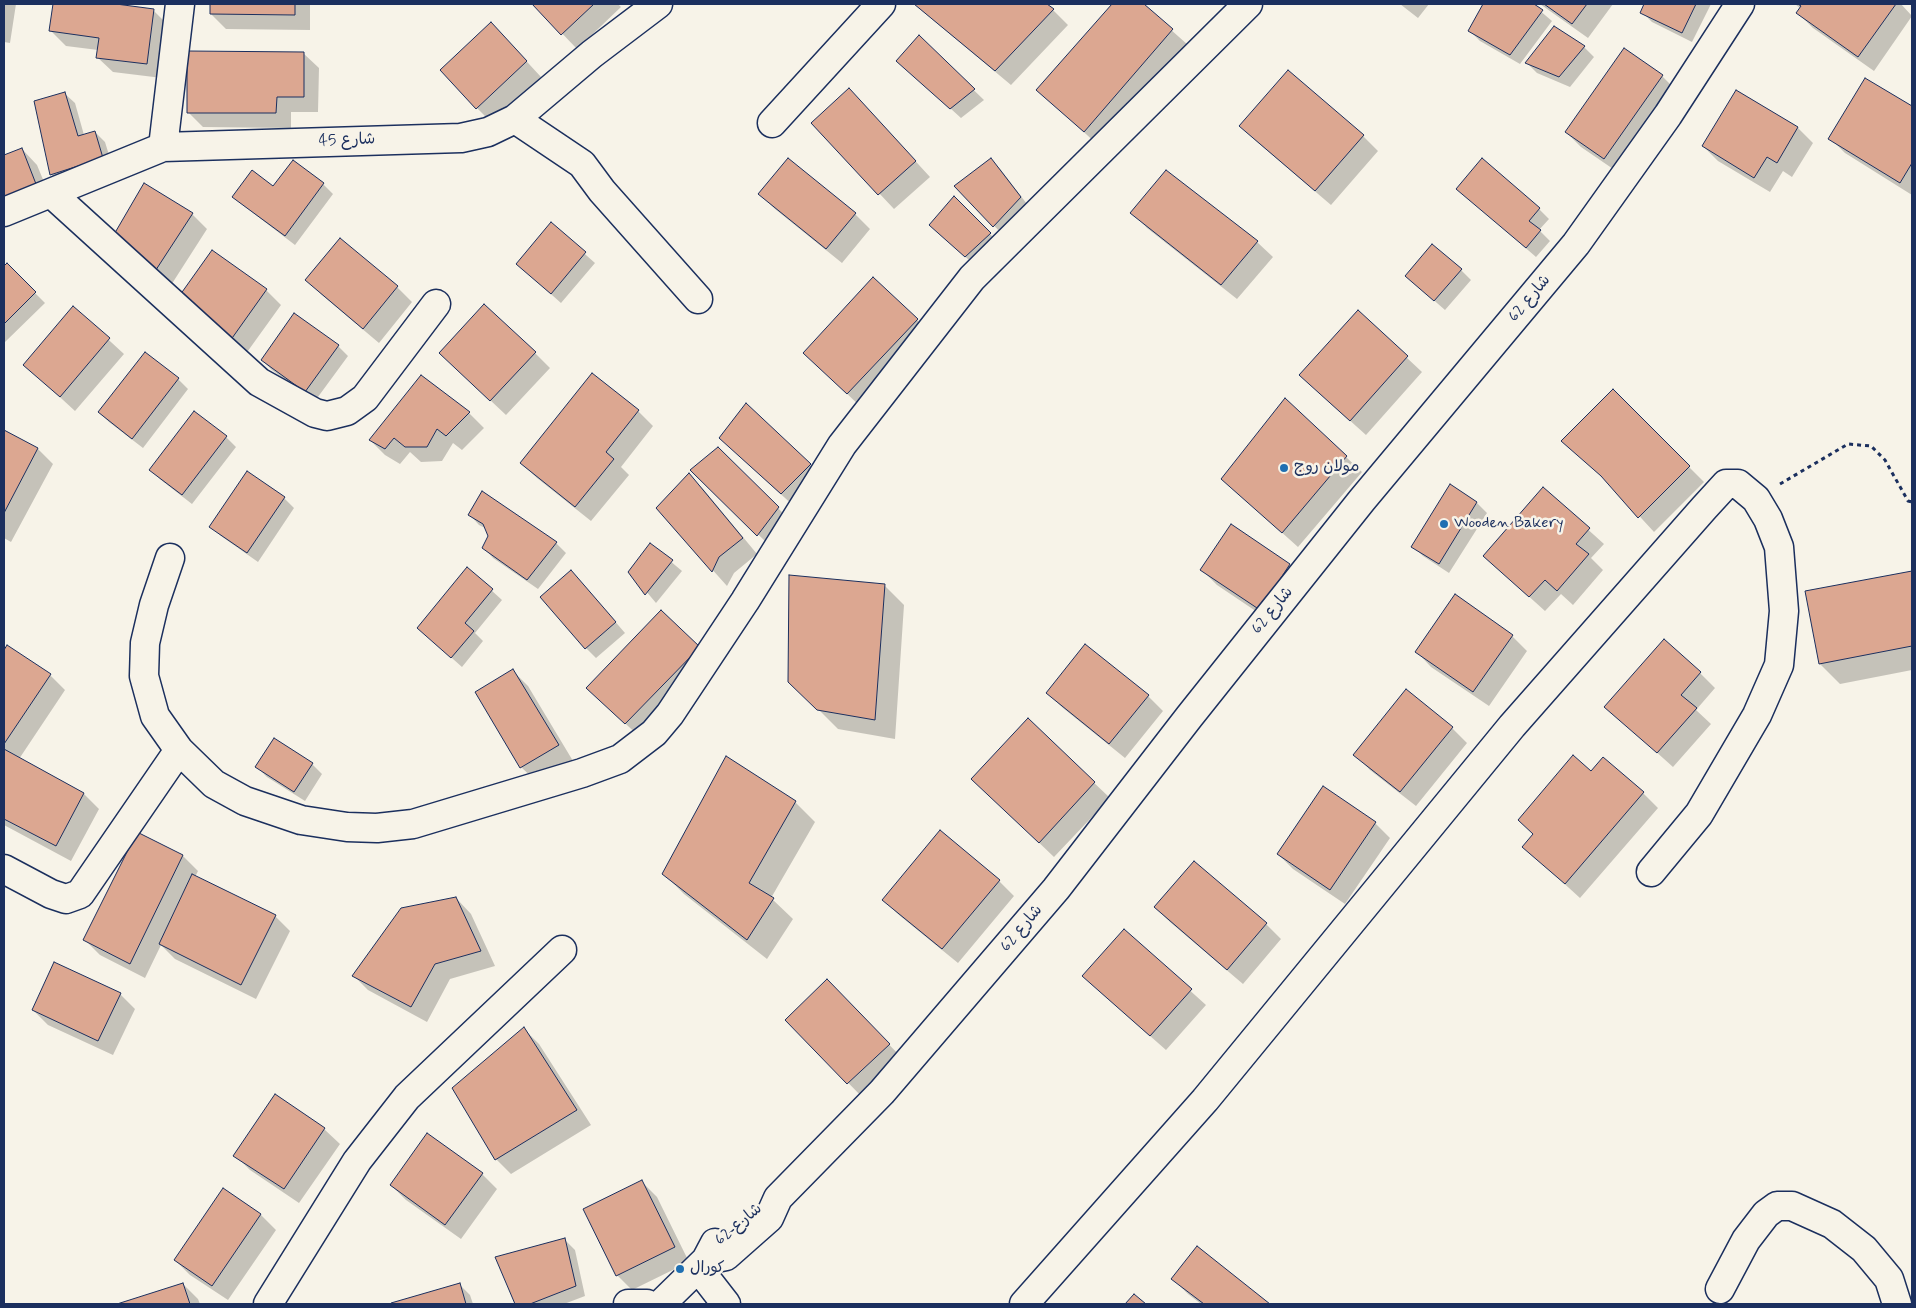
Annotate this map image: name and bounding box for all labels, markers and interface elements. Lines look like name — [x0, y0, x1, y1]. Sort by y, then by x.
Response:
street label: شارع 45 — [318, 130, 376, 152]
street label: شارع 62 — [1505, 272, 1555, 326]
place label: مولان روج — [1294, 458, 1359, 478]
marker: مولان روج — [1278, 462, 1290, 474]
place label: Wooden Bakery — [1454, 514, 1564, 534]
marker: Wooden Bakery — [1438, 518, 1450, 530]
street label: شارع 62 — [1248, 583, 1298, 639]
street label: شارع 62 — [997, 902, 1047, 956]
street label: شارع 62 — [712, 1200, 766, 1250]
place label: كورال — [690, 1259, 725, 1279]
marker: كورال — [674, 1263, 686, 1275]

